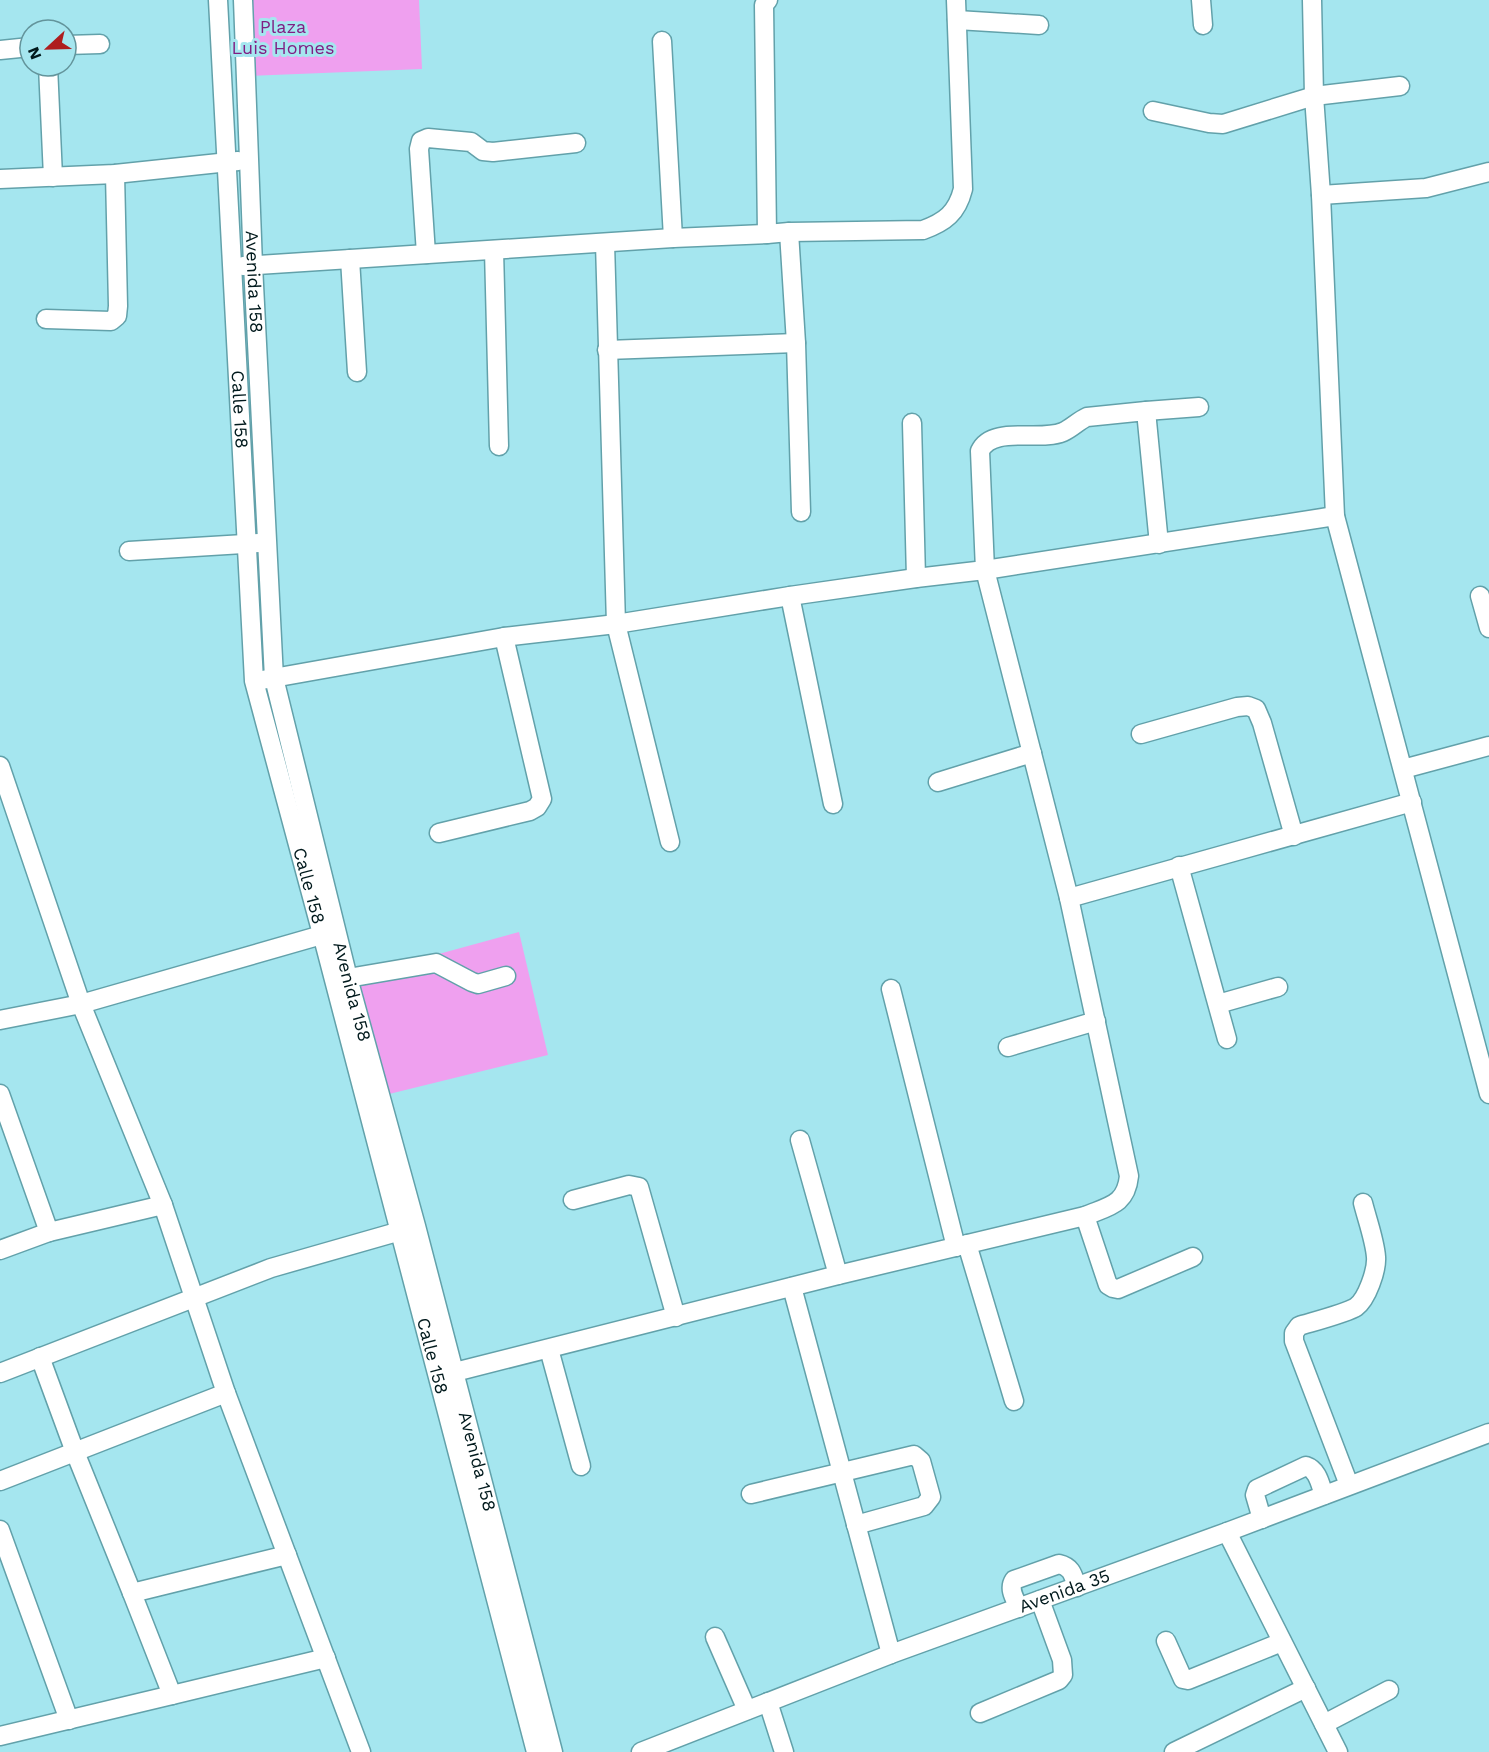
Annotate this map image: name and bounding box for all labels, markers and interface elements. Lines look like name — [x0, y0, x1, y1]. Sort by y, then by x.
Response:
park label: Plaza Luis Homes — [232, 16, 334, 58]
north arrow — [18, 18, 78, 78]
text: N — [24, 44, 46, 62]
street label: Avenida 158 — [242, 230, 267, 333]
street label: Calle 158 — [228, 370, 253, 449]
street label: Calle 158 — [289, 845, 330, 926]
street label: Avenida 158 — [329, 939, 376, 1044]
street label: Calle 158 — [413, 1315, 453, 1396]
street label: Avenida 158 — [455, 1409, 501, 1513]
street label: Avenida 35 — [1016, 1564, 1113, 1617]

